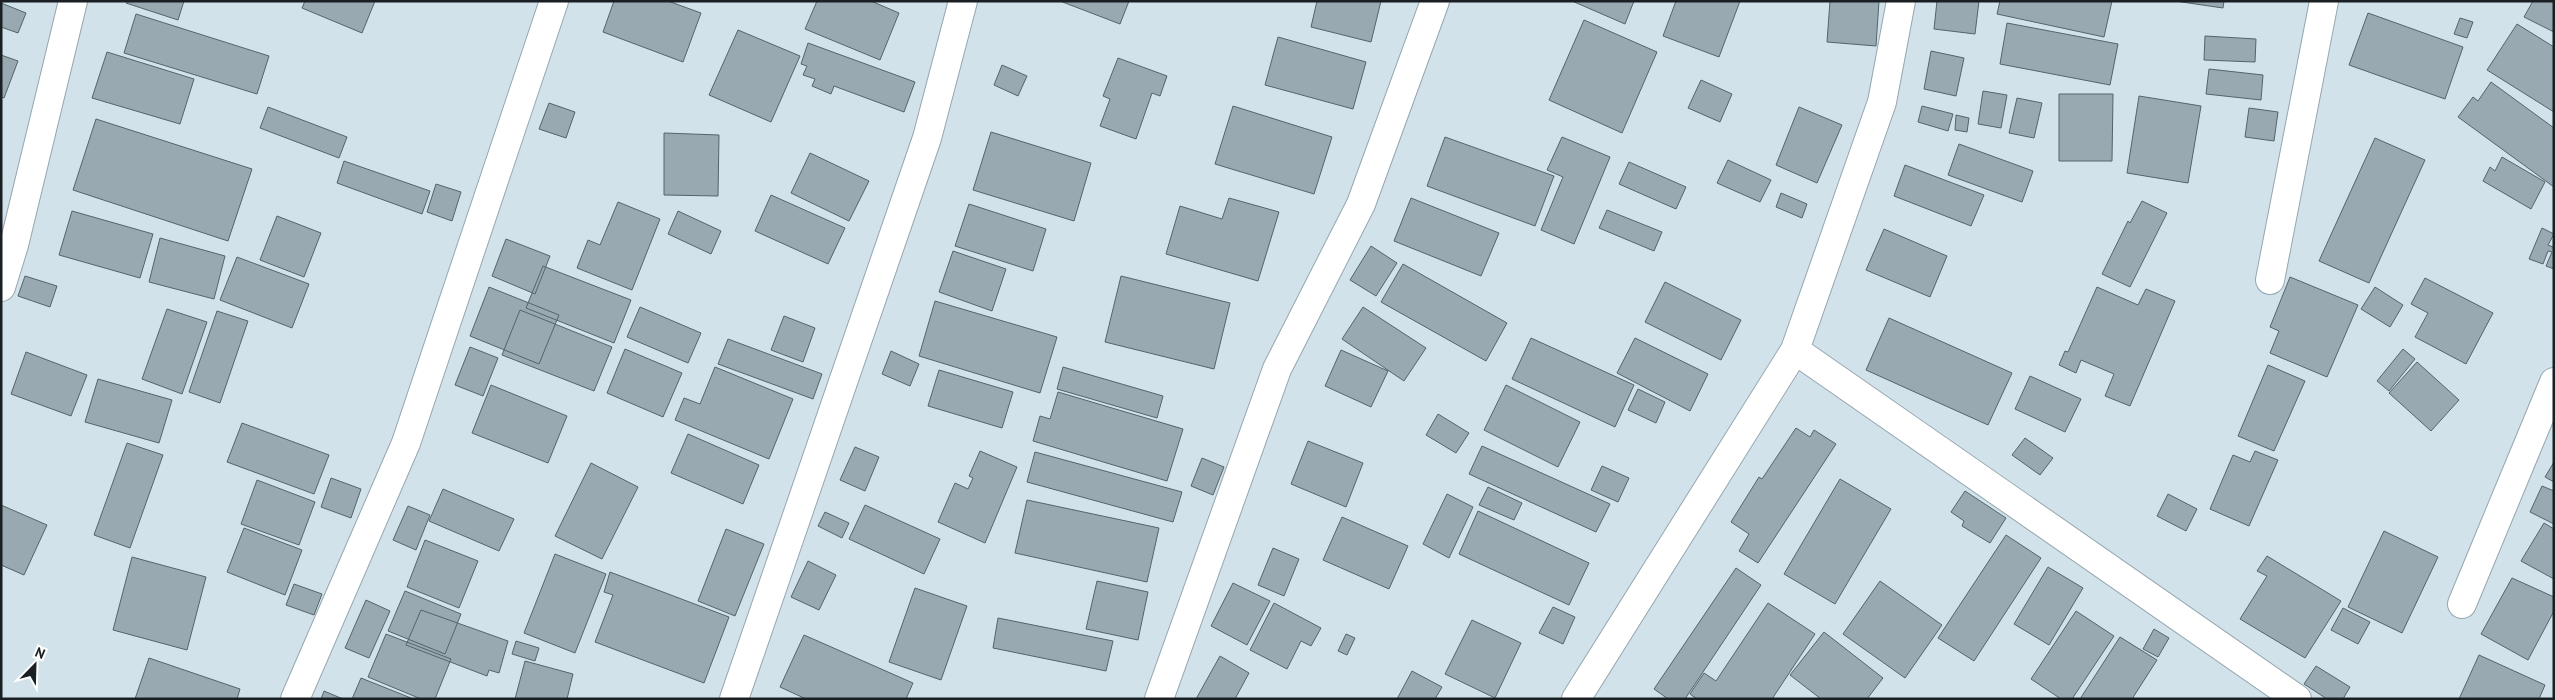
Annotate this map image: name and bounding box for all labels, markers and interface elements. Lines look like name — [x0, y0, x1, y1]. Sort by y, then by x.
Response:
north arrow — [10, 640, 60, 690]
text: N — [32, 643, 48, 663]

